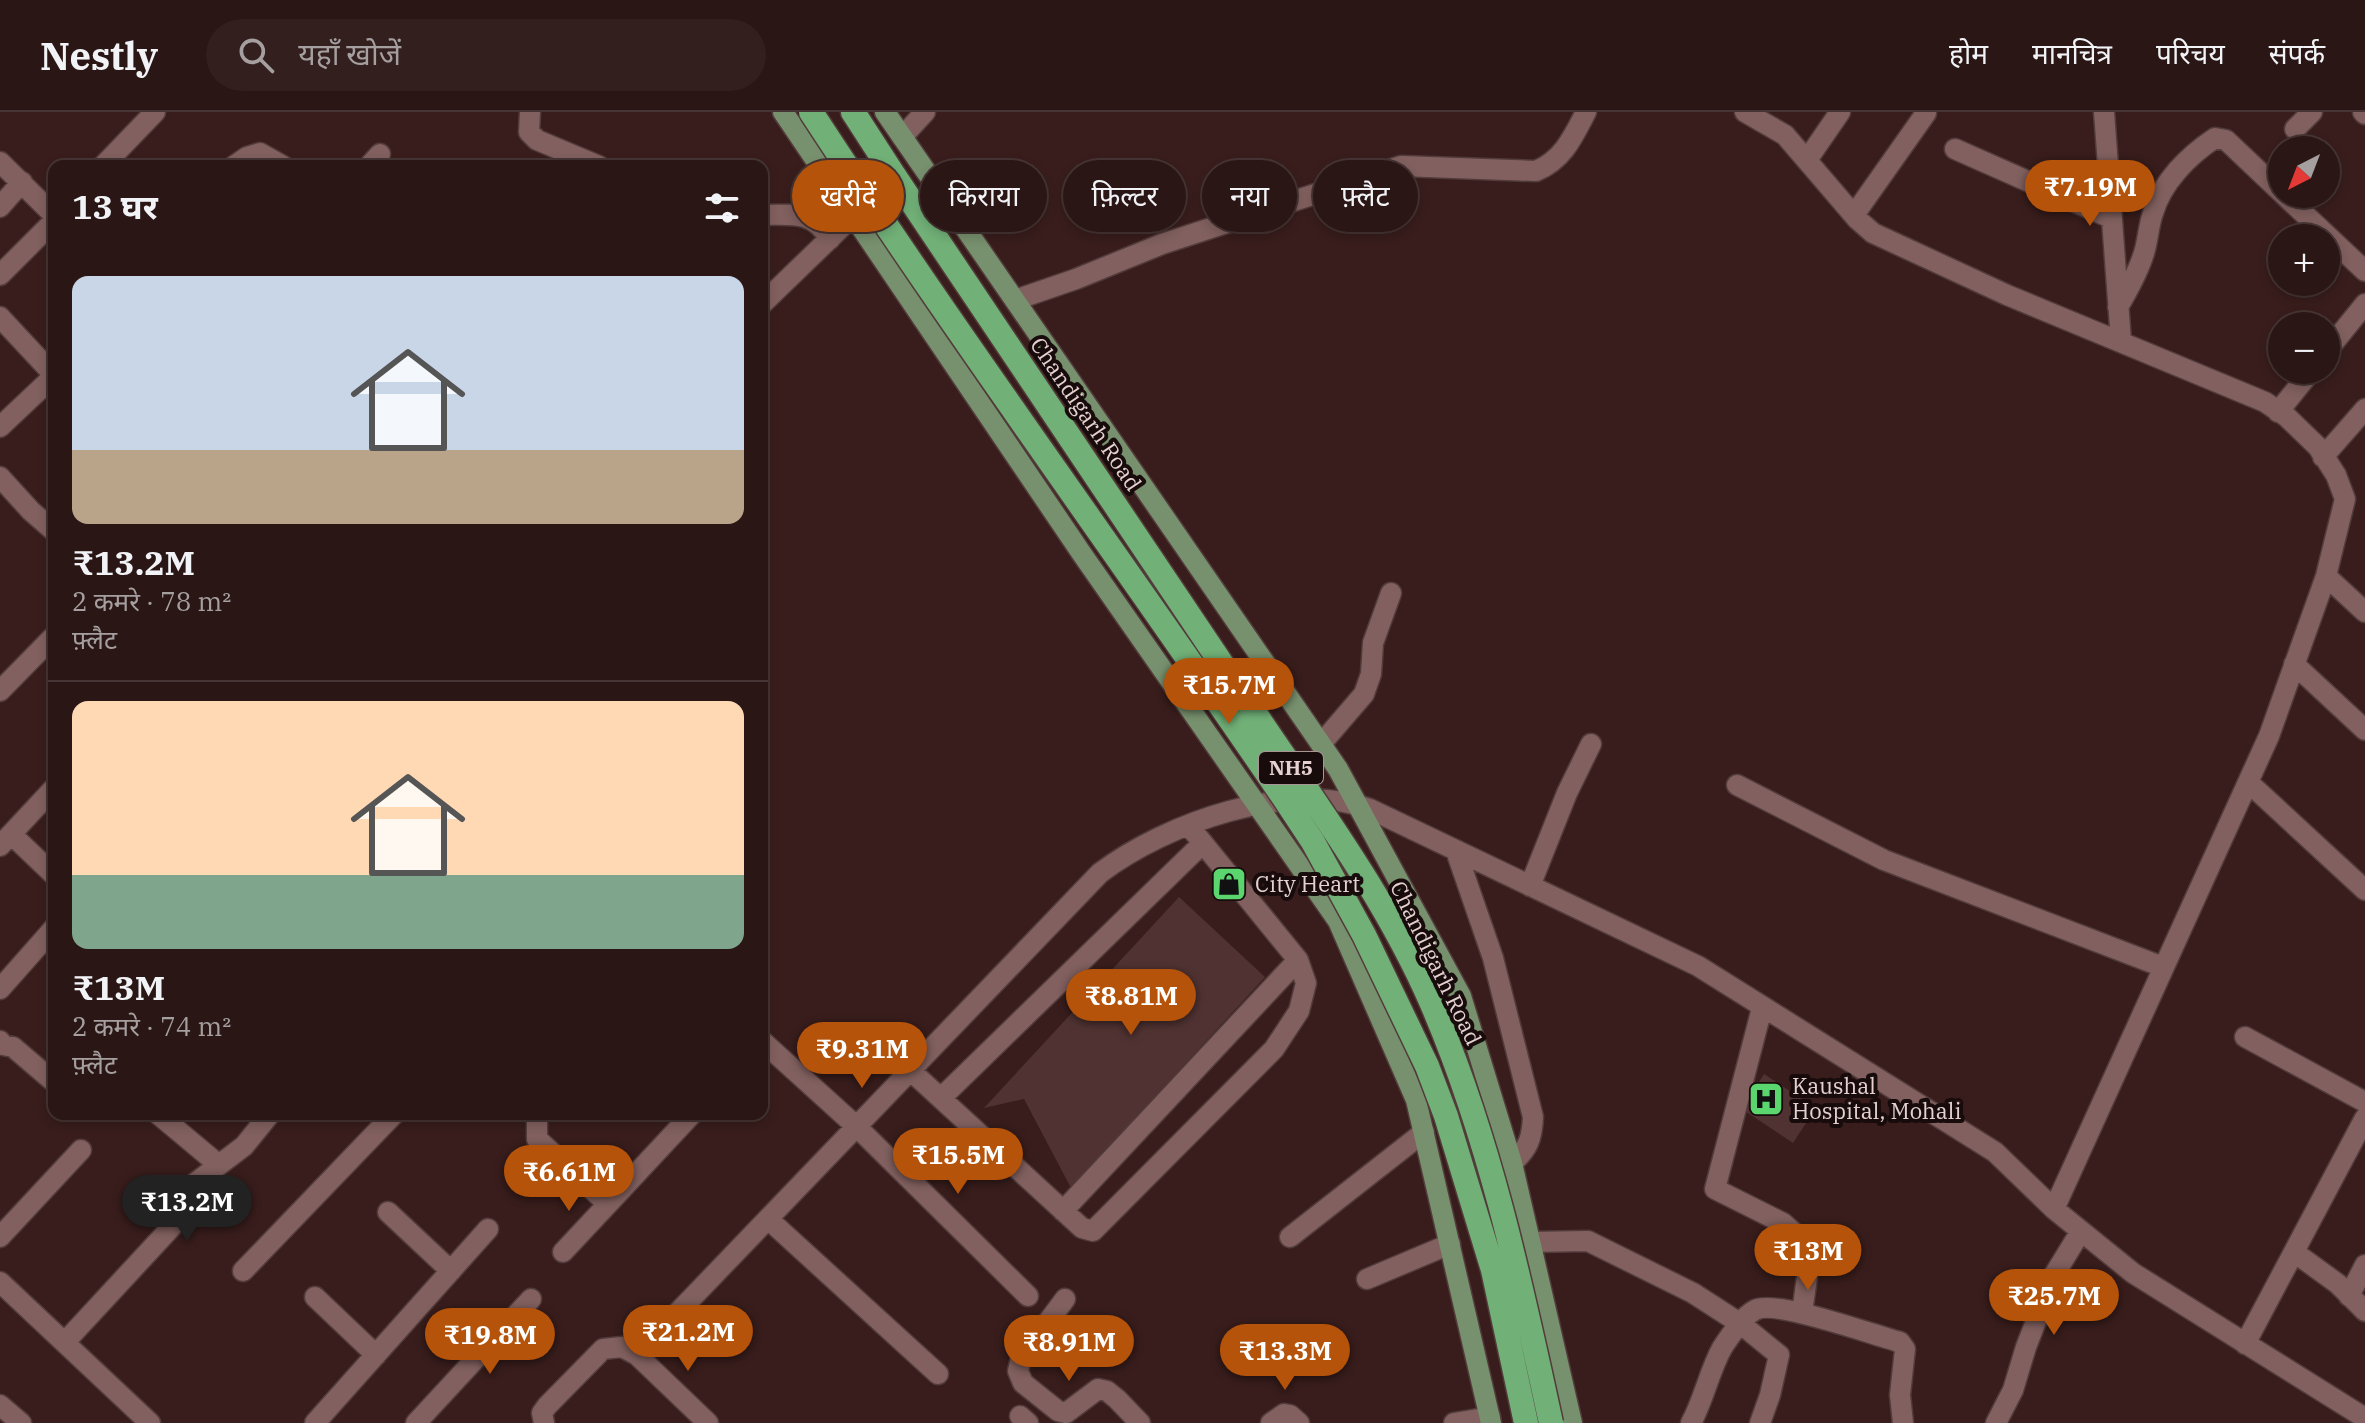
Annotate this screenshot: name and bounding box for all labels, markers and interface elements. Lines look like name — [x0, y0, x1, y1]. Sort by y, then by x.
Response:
search box — [206, 19, 766, 91]
text: Nestly — [40, 31, 158, 80]
icon: search — [234, 33, 278, 77]
text: यहाँ खोजें — [298, 34, 401, 73]
text: होम — [1949, 35, 1988, 72]
text: मानचित्र — [2032, 35, 2112, 72]
text: परिचय — [2156, 35, 2225, 72]
text: संपर्क — [2269, 35, 2325, 72]
north arrow — [2268, 136, 2340, 208]
map controls — [2268, 136, 2340, 384]
chip: खरीदें — [792, 160, 904, 232]
chip: किराया — [920, 160, 1047, 232]
chip: फ़िल्टर — [1063, 160, 1186, 232]
chip: नया — [1202, 160, 1297, 232]
chip: फ़्लैट — [1313, 160, 1418, 232]
pin: ₹7.19M — [2025, 160, 2155, 228]
text: ₹7.19M — [2043, 169, 2137, 203]
text: 13 घर — [72, 184, 158, 228]
icon: filters — [700, 186, 744, 230]
button: + — [2268, 224, 2340, 296]
button: − — [2268, 312, 2340, 384]
icon: home — [336, 328, 480, 472]
street label: Chandigarh Road — [1024, 331, 1149, 496]
text: ₹13.2M — [72, 540, 195, 584]
text: 2 कमरे · 78 m² — [72, 584, 231, 618]
text: फ़्लैट — [72, 622, 117, 656]
pin: ₹15.7M — [1164, 658, 1294, 726]
text: ₹15.7M — [1182, 667, 1276, 701]
road number: NH5 — [1259, 752, 1323, 784]
icon: home — [336, 753, 480, 897]
shop icon: City Heart — [1210, 865, 1248, 903]
place label: City Heart — [1255, 869, 1360, 898]
street label: Chandigarh Road — [1384, 876, 1489, 1050]
text: ₹13M — [72, 965, 165, 1009]
pin: ₹8.81M — [1066, 969, 1196, 1037]
text: ₹8.81M — [1084, 978, 1178, 1012]
text: 2 कमरे · 74 m² — [72, 1009, 231, 1043]
pin: ₹9.31M — [797, 1022, 927, 1090]
text: ₹9.31M — [815, 1031, 909, 1065]
text: फ़्लैट — [72, 1047, 117, 1081]
place label: Kaushal Hospital, Mohali — [1792, 1071, 1961, 1125]
hospital icon: Kaushal Hospital, Mohali — [1747, 1080, 1785, 1118]
pin: ₹15.5M — [893, 1128, 1023, 1196]
text: ₹15.5M — [911, 1137, 1005, 1171]
pin: ₹6.61M — [504, 1145, 634, 1213]
text: ₹6.61M — [522, 1154, 616, 1188]
pin: ₹13.2M — [122, 1175, 252, 1243]
text: ₹13.2M — [140, 1184, 234, 1218]
pin: ₹13M — [1761, 1224, 1855, 1292]
text: ₹13M — [1772, 1233, 1844, 1267]
pin: ₹25.7M — [1989, 1269, 2119, 1337]
text: ₹25.7M — [2007, 1278, 2101, 1312]
pin: ₹21.2M — [623, 1305, 753, 1373]
pin: ₹19.8M — [425, 1308, 555, 1376]
text: ₹21.2M — [641, 1314, 735, 1348]
pin: ₹8.91M — [1004, 1315, 1134, 1383]
text: ₹19.8M — [443, 1317, 537, 1351]
text: ₹8.91M — [1022, 1324, 1116, 1358]
pin: ₹13.3M — [1220, 1324, 1350, 1392]
text: ₹13.3M — [1238, 1333, 1332, 1367]

